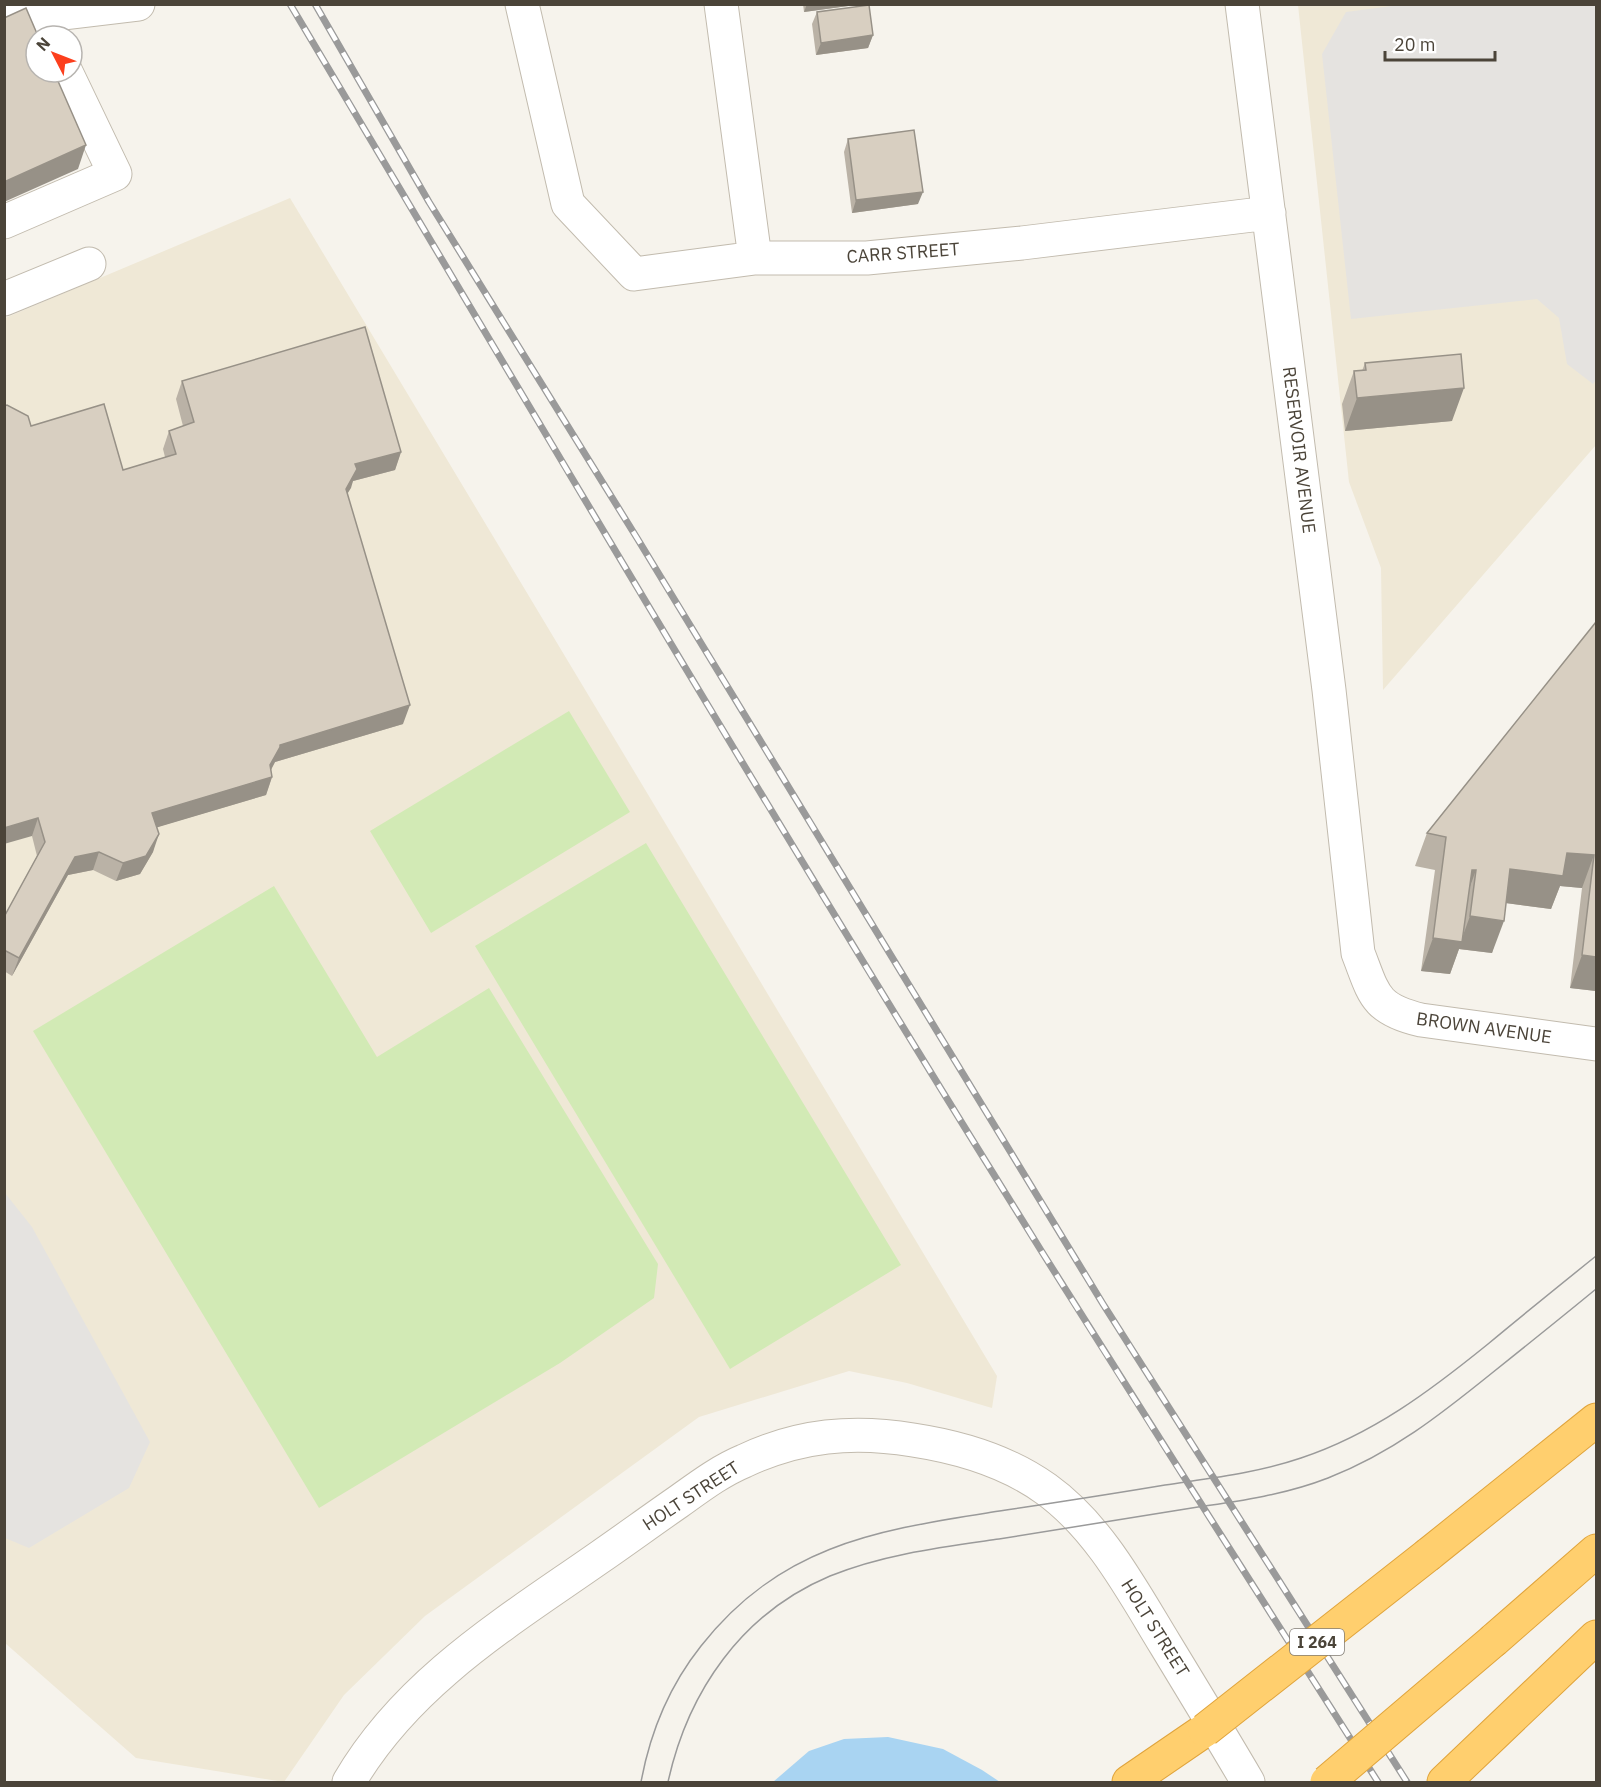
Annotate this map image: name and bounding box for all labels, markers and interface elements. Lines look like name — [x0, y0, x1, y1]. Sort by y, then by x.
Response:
north arrow — [24, 24, 84, 84]
scale bar — [1385, 24, 1494, 62]
text: N — [32, 33, 54, 55]
text: 20 m — [1394, 33, 1436, 56]
street label: CARR STREET — [846, 237, 960, 268]
street label: RESERVOIR AVENUE — [1278, 365, 1321, 535]
street label: BROWN AVENUE — [1415, 1007, 1553, 1048]
street label: HOLT STREET — [638, 1456, 744, 1535]
street label: HOLT STREET — [1116, 1575, 1195, 1681]
road number: I 264 — [1290, 1629, 1344, 1655]

